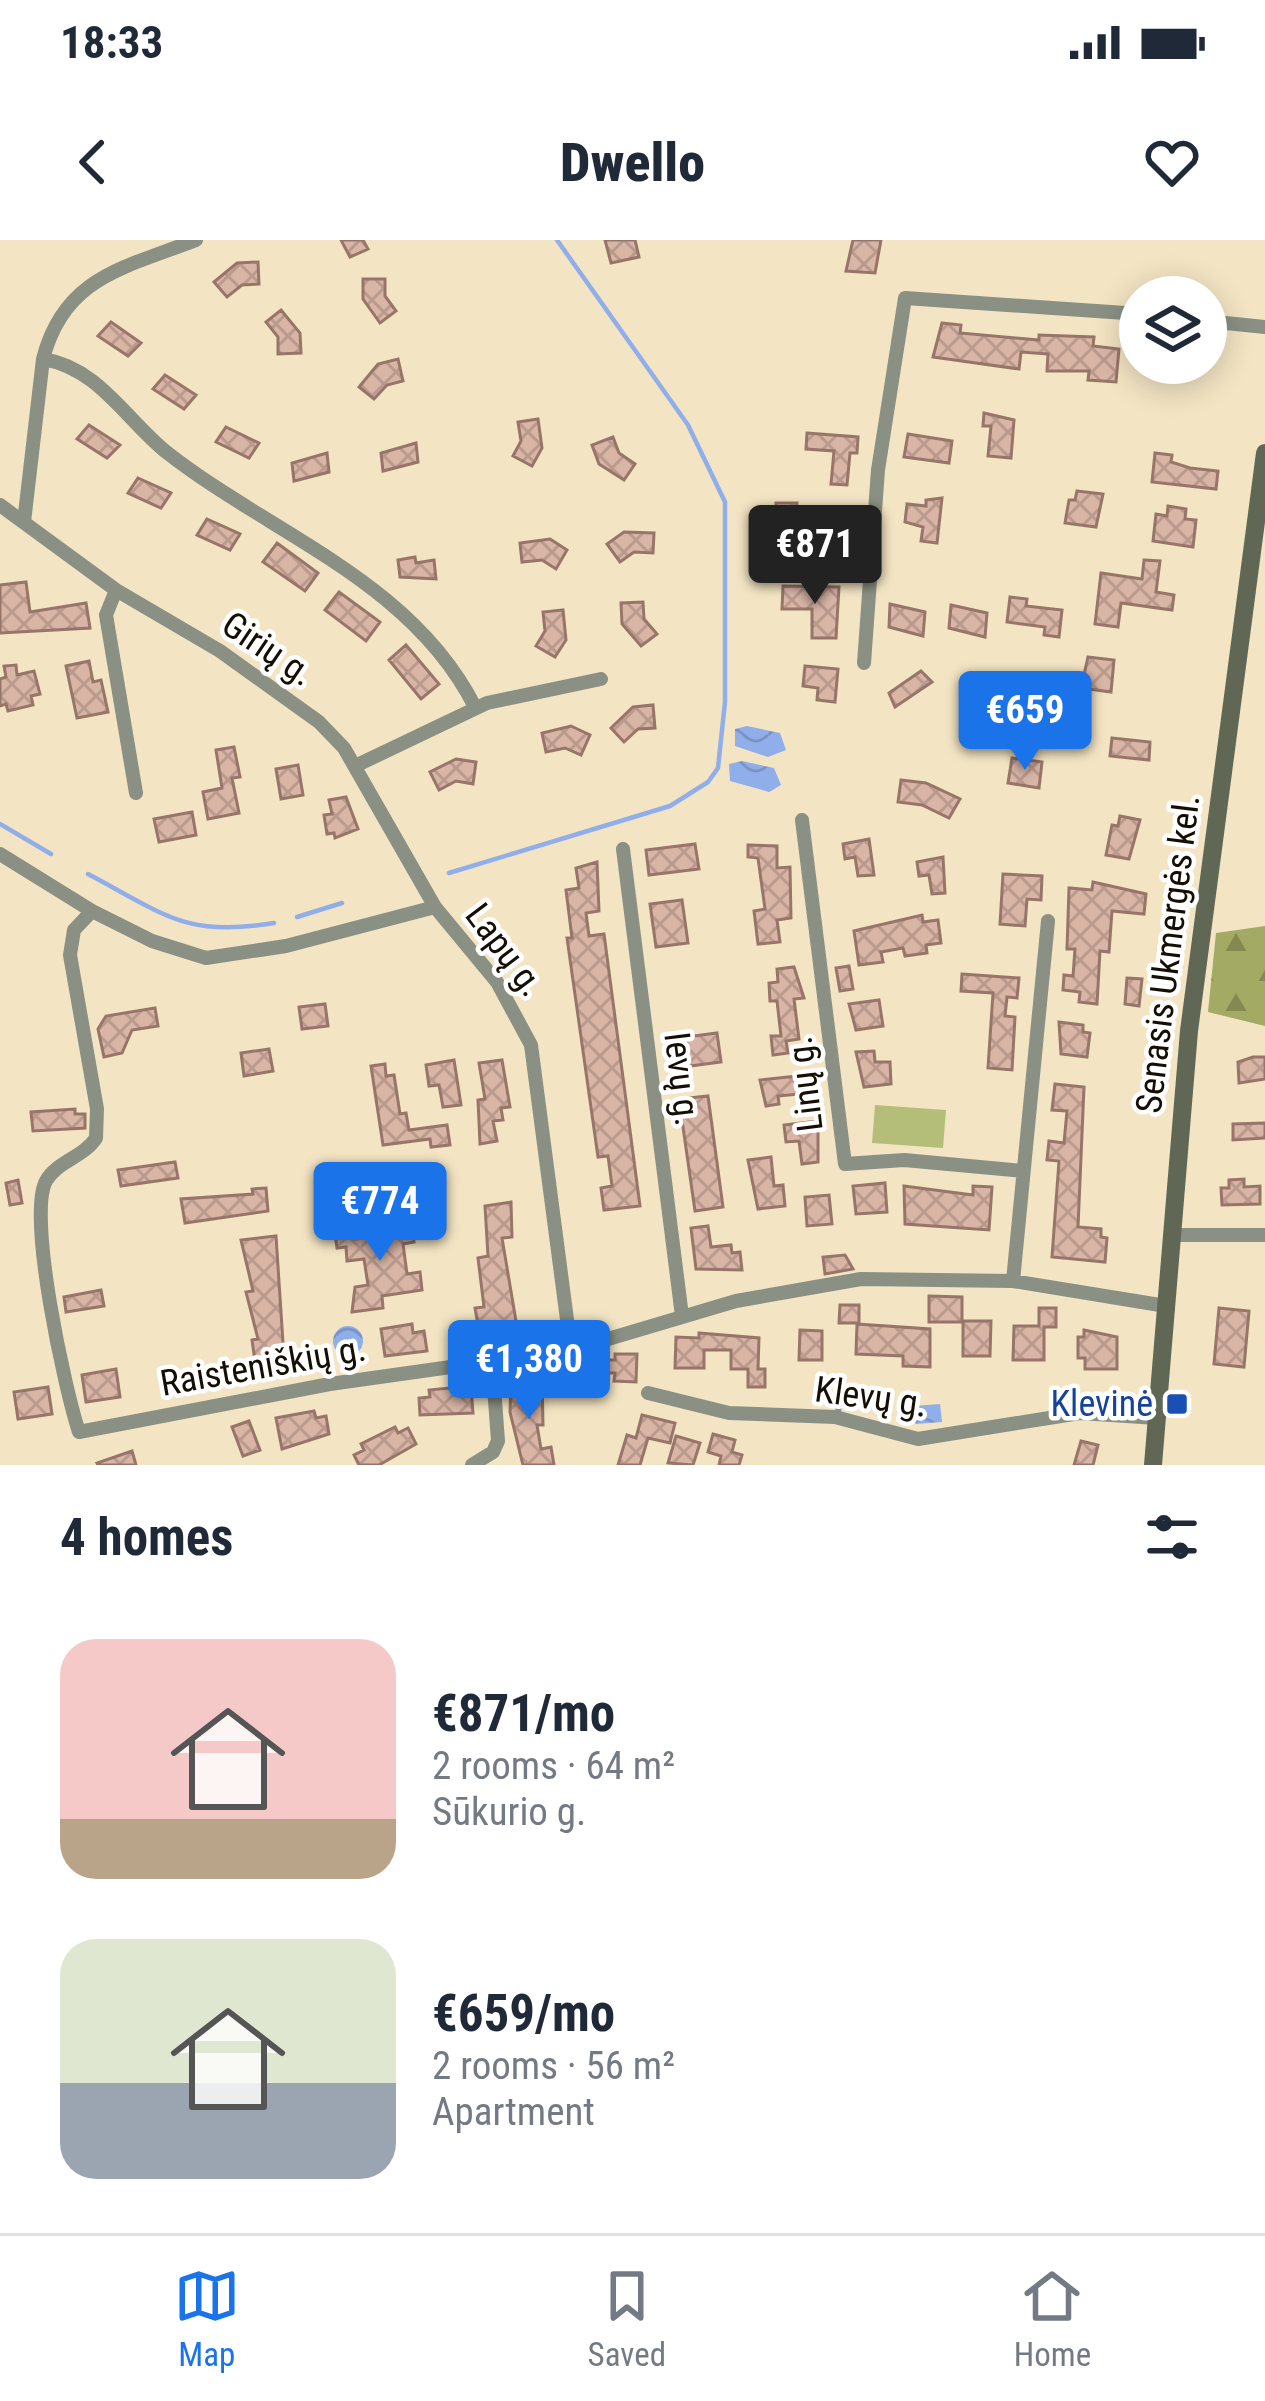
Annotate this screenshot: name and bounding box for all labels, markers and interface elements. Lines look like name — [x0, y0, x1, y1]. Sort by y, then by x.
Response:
text: 18:33 — [60, 16, 163, 69]
icon: back — [60, 129, 126, 195]
icon: heart — [1139, 129, 1205, 195]
text: Dwello — [560, 131, 705, 194]
map controls — [1119, 276, 1227, 384]
button: layers — [1119, 276, 1227, 384]
pin: €871 — [744, 505, 886, 607]
text: €871 — [776, 521, 854, 567]
street label: Girių g. — [214, 603, 322, 695]
pin: €659 — [954, 671, 1096, 773]
text: €659 — [986, 687, 1064, 733]
street label: Senasis Ukmergės kel. — [1128, 792, 1208, 1116]
street label: Lapų g. — [457, 895, 553, 1005]
street label: Ievų g. — [655, 1030, 709, 1128]
street label: Linų g. — [778, 1034, 832, 1134]
pin: €774 — [309, 1162, 451, 1264]
text: €774 — [341, 1178, 419, 1224]
pin: €1,380 — [431, 1320, 627, 1422]
street label: Raisteniškių g. — [157, 1327, 369, 1405]
text: €1,380 — [475, 1336, 583, 1382]
street label: Klevų g. — [812, 1368, 930, 1426]
place label: Klevinė — [1050, 1383, 1153, 1425]
marker: Klevinė — [1164, 1391, 1190, 1417]
icon: filters — [1139, 1504, 1205, 1570]
text: 4 homes — [60, 1508, 233, 1567]
text: €871/mo — [432, 1684, 615, 1743]
icon: home — [156, 1687, 300, 1831]
text: 2 rooms · 64 m² — [432, 1743, 675, 1789]
text: Sūkurio g. — [432, 1789, 586, 1835]
text: €659/mo — [432, 1984, 615, 2043]
icon: home — [156, 1987, 300, 2131]
text: 2 rooms · 56 m² — [432, 2043, 675, 2089]
text: Apartment — [432, 2089, 595, 2135]
tab: Map — [174, 2263, 240, 2374]
tab: Saved — [588, 2263, 666, 2374]
tab: Home — [1014, 2263, 1091, 2374]

